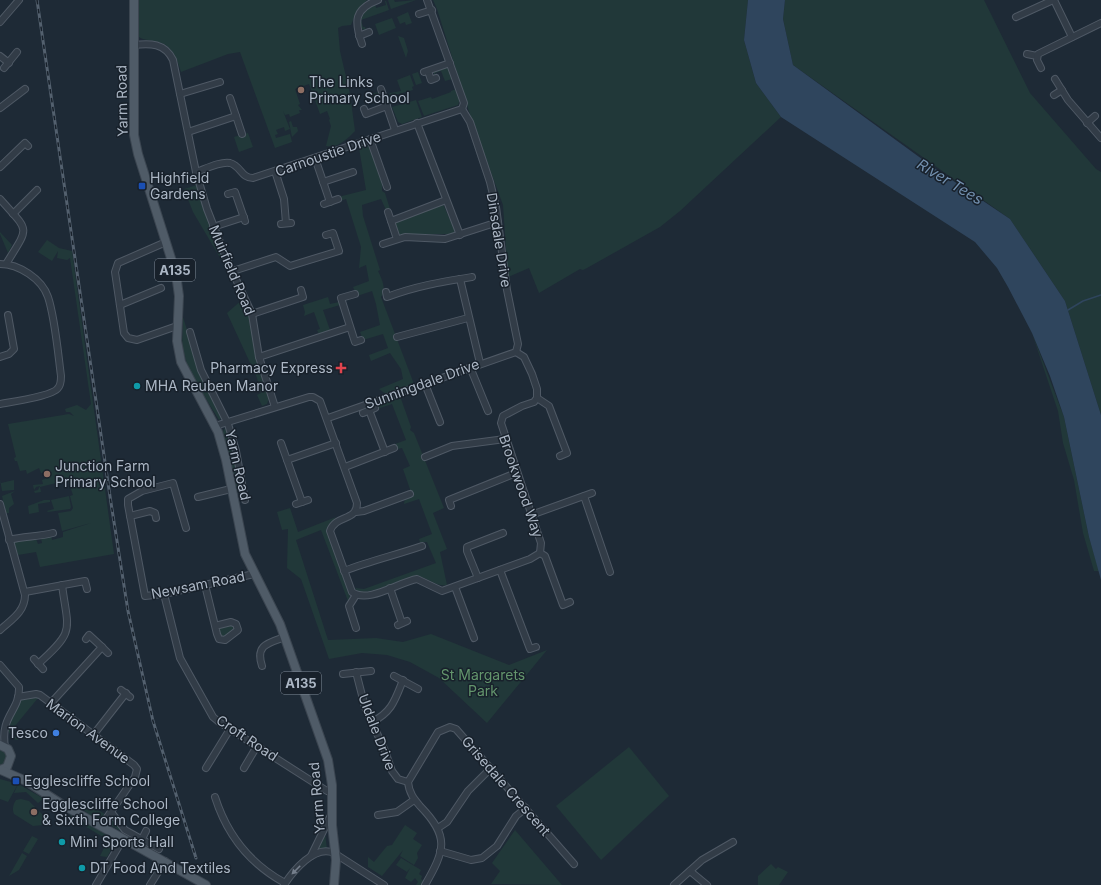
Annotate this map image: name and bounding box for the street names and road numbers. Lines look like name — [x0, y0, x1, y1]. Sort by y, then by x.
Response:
street label: Yarm Road — [112, 65, 131, 137]
street label: Carnoustie Drive — [273, 127, 383, 180]
street label: Dinsdale Drive — [484, 191, 515, 289]
street label: Muirfield Road — [206, 222, 259, 317]
road number: A135 — [155, 259, 195, 281]
street label: Sunningdale Drive — [362, 355, 481, 412]
street label: Yarm Road — [222, 428, 255, 502]
street label: Brookwood Way — [496, 432, 547, 540]
street label: Newsam Road — [150, 567, 246, 602]
road number: A135 — [281, 672, 321, 694]
street label: Uldale Drive — [355, 691, 400, 772]
street label: Marion Avenue — [43, 695, 133, 767]
street label: Croft Road — [213, 711, 281, 764]
street label: Grisedale Crescent — [458, 732, 555, 839]
street label: Yarm Road — [305, 762, 328, 835]

